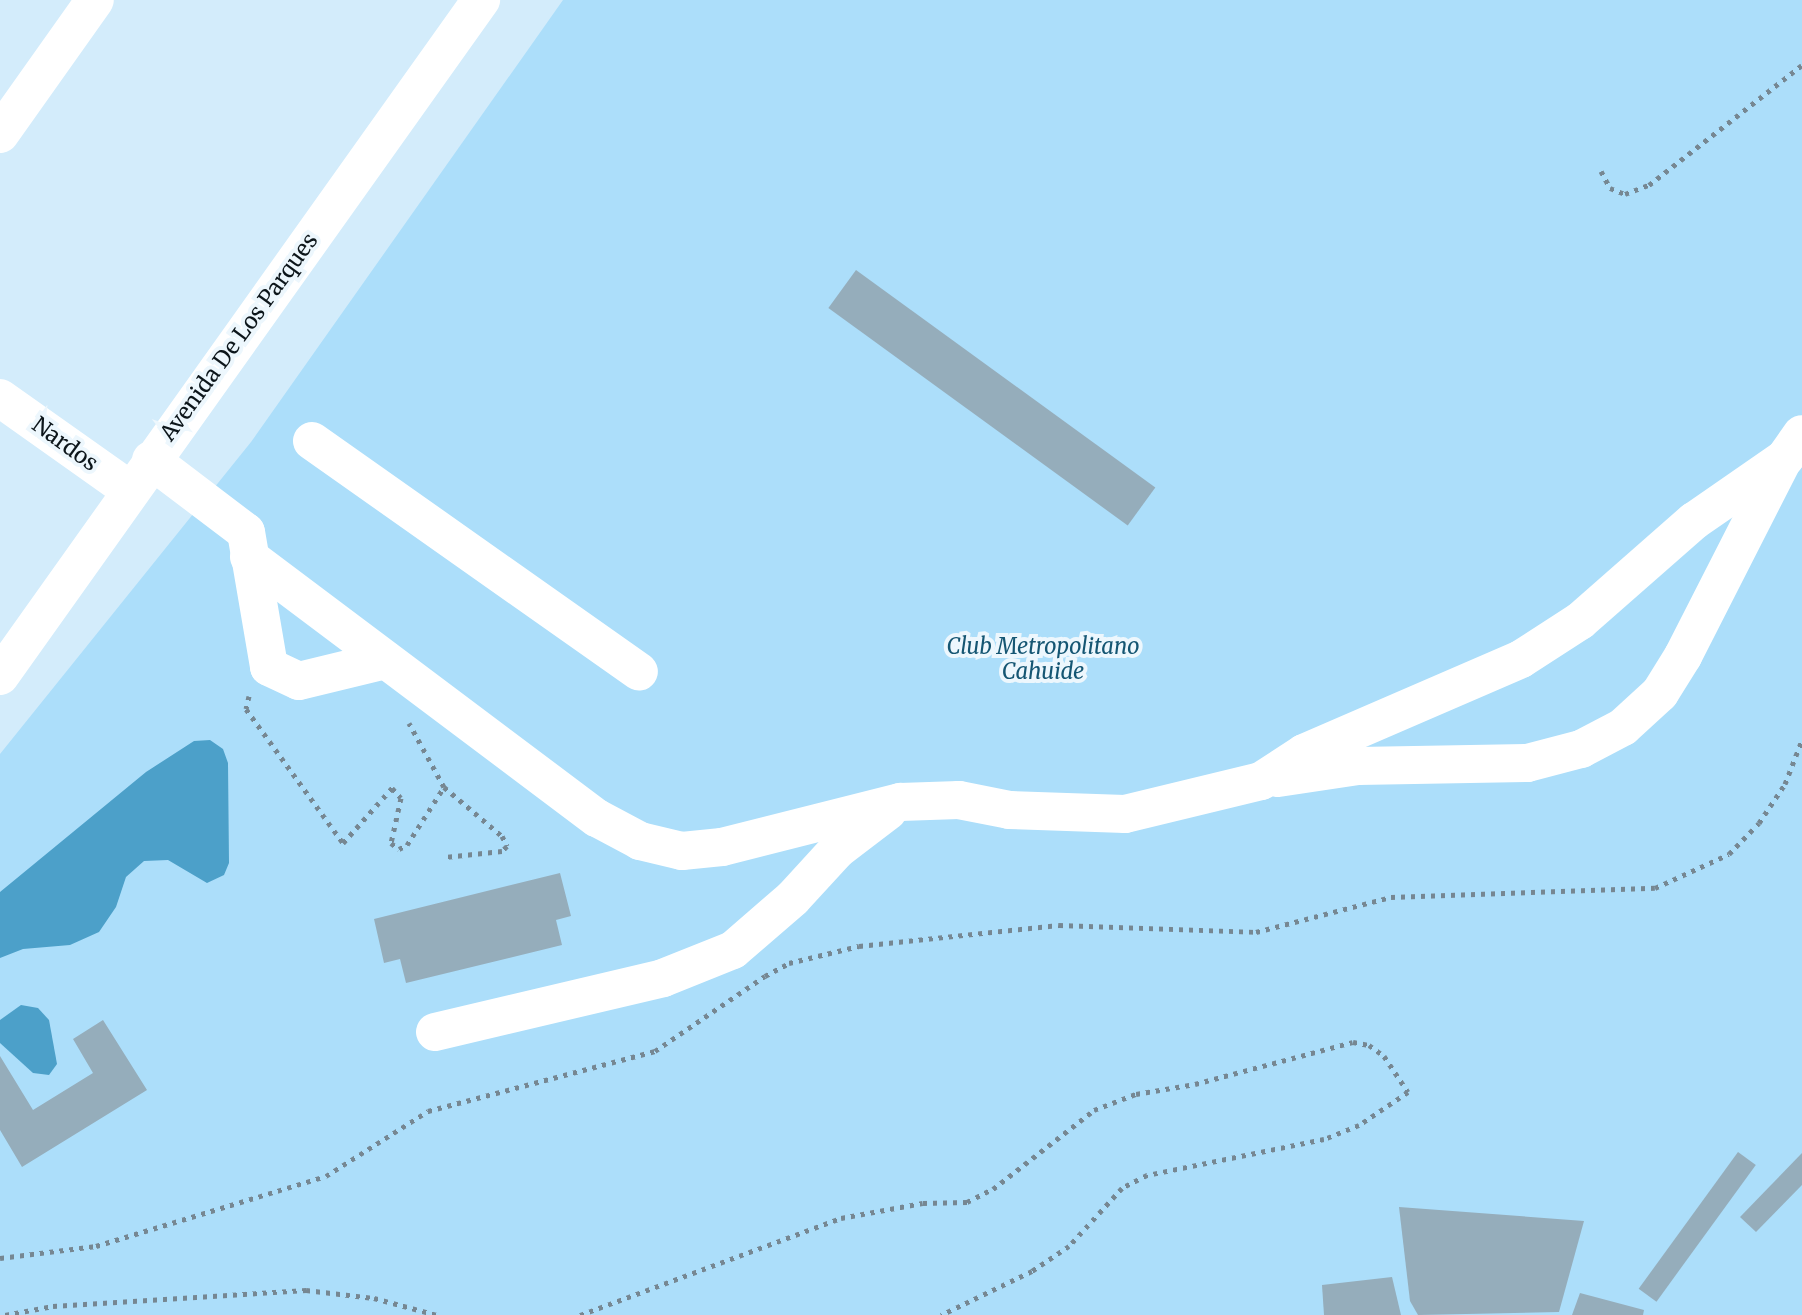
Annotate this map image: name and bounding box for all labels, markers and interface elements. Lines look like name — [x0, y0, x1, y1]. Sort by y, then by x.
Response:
street label: Avenida De Los Parques — [155, 228, 323, 446]
street label: Nardos — [27, 411, 103, 477]
park label: Club Metropolitano Cahuide — [946, 633, 1140, 684]

